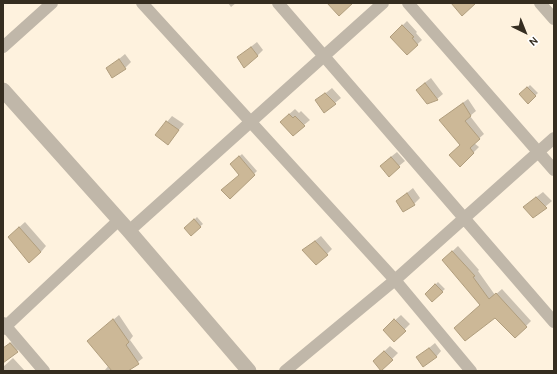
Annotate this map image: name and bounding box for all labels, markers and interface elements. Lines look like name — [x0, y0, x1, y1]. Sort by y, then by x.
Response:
north arrow — [505, 12, 545, 52]
text: N — [526, 34, 541, 49]

